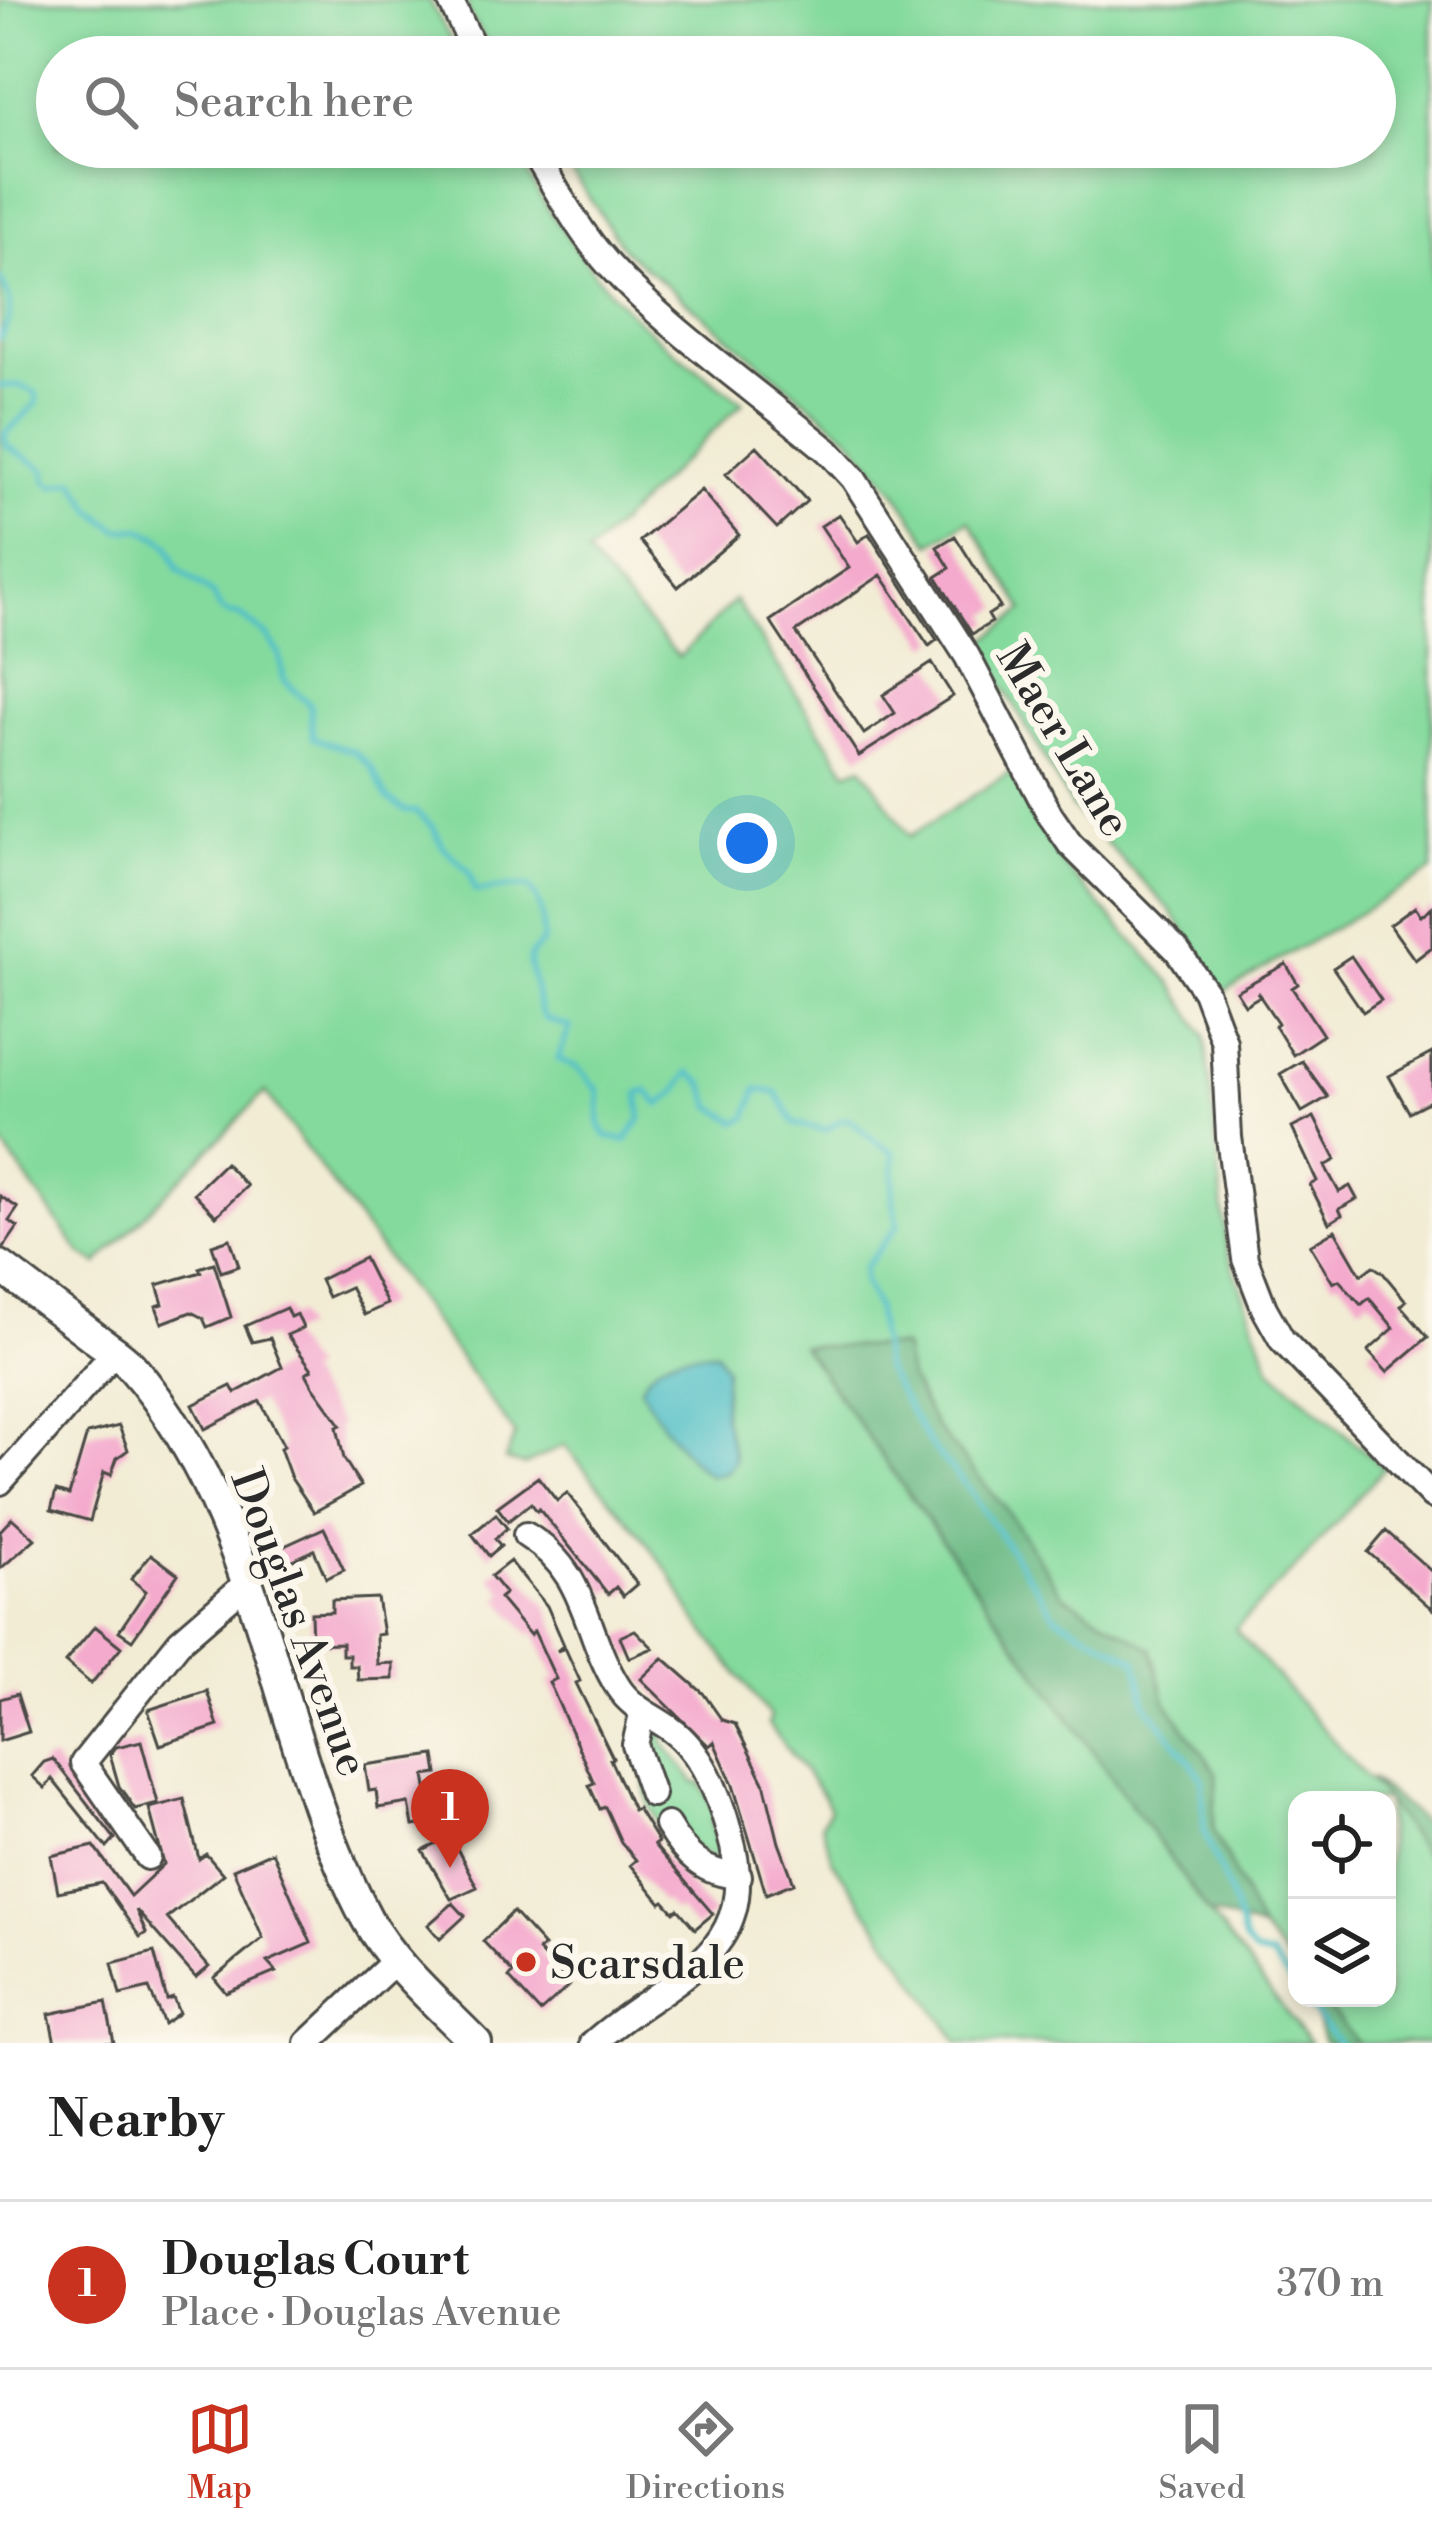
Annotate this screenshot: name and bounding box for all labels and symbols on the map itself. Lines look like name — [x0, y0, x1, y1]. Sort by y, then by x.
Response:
street label: Maer Lane — [983, 633, 1143, 848]
your location — [717, 813, 777, 873]
street label: Douglas Avenue — [217, 1462, 381, 1784]
pin: 1 — [411, 1769, 489, 1868]
place label: Scarsdale — [550, 1936, 745, 1993]
marker: Scarsdale — [513, 1949, 539, 1975]

